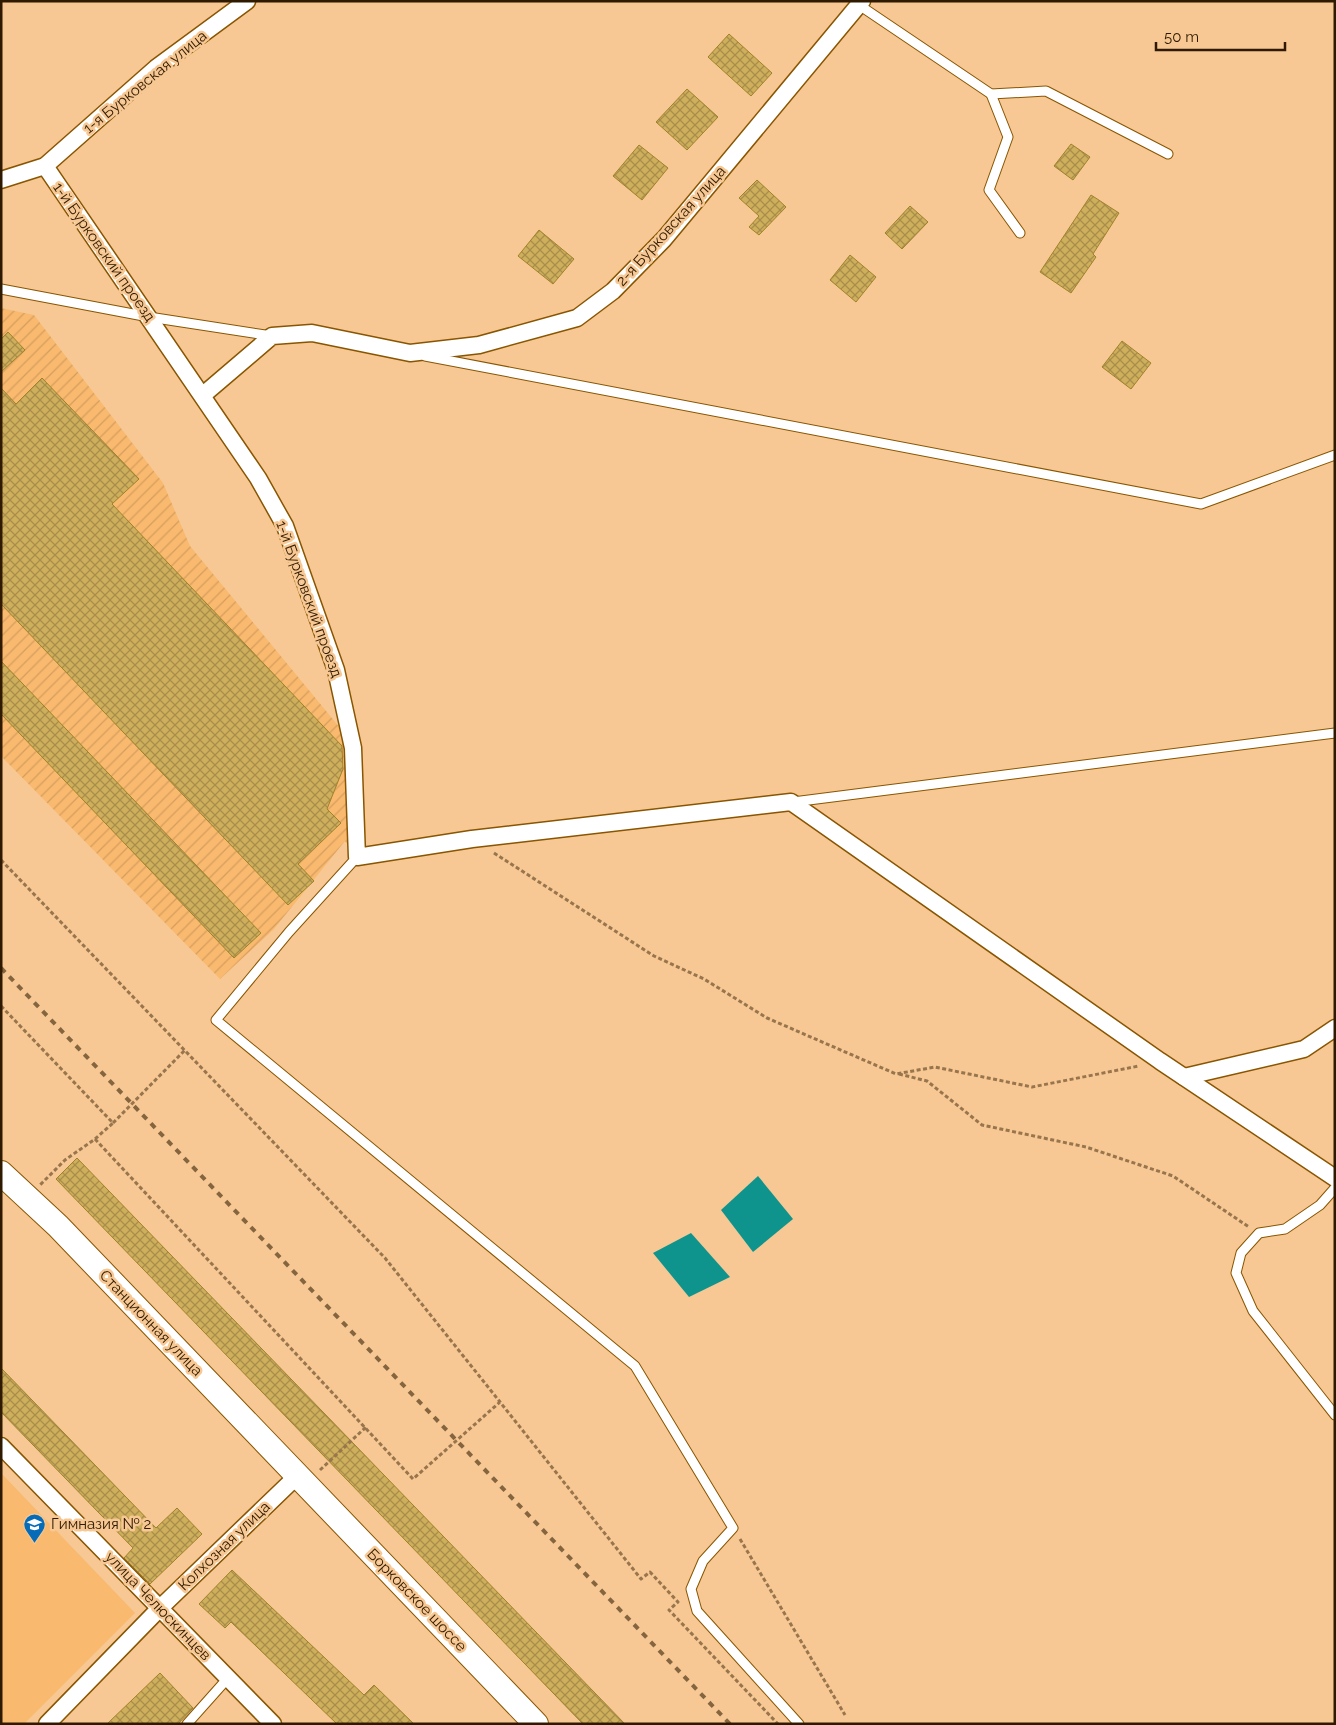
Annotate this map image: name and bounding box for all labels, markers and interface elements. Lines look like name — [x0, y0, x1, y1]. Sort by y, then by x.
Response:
scale bar — [1156, 20, 1285, 52]
street label: 1-я Бурковская улица — [80, 27, 210, 137]
text: 50 m — [1164, 28, 1199, 46]
street label: 2-я Бурковская улица — [612, 162, 730, 290]
street label: 1-й Бурковский проезд — [49, 179, 159, 325]
street label: 1-й Бурковский проезд — [272, 518, 346, 680]
street label: Станционная улица — [96, 1266, 206, 1380]
street label: Колхозная улица — [174, 1498, 274, 1594]
school or university icon: Гимназия № 2 — [23, 1512, 47, 1543]
place label: Гимназия № 2 — [51, 1515, 151, 1533]
street label: Борковское шоссе — [363, 1545, 471, 1655]
street label: улица Челюскинцев — [101, 1548, 215, 1664]

